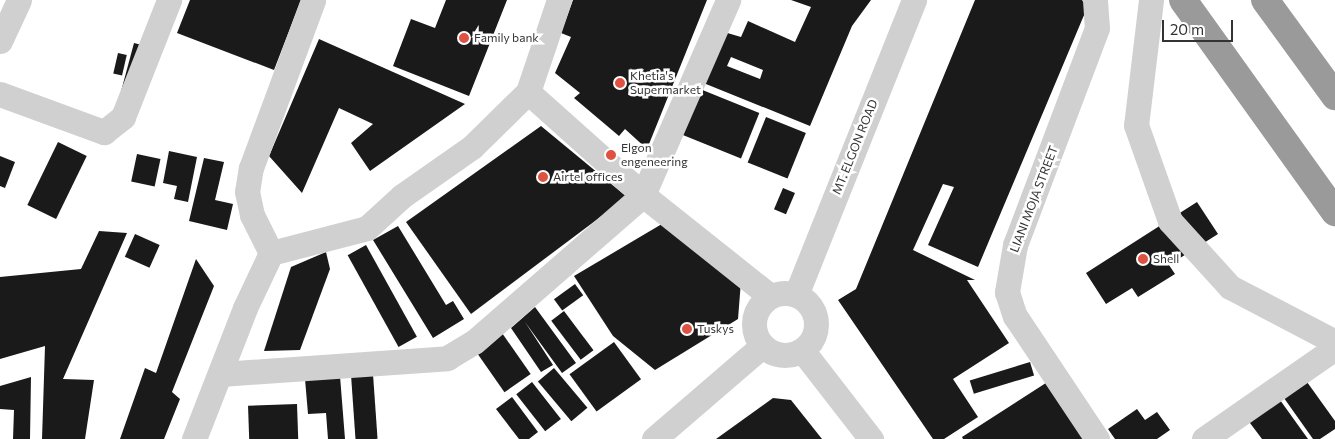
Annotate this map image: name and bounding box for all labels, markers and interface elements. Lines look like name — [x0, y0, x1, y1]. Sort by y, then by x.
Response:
scale bar — [1165, 10, 1236, 42]
text: 20 m — [1170, 20, 1204, 38]
place label: Family bank — [474, 31, 539, 45]
marker: Family bank — [458, 32, 470, 44]
place label: Khetia's Supermarket — [630, 69, 701, 97]
marker: Khetia's Supermarket — [614, 77, 626, 89]
street label: MT. ELGON ROAD — [829, 97, 881, 197]
place label: Elgon engeneering — [621, 141, 688, 169]
street label: LIANI MOJA STREET — [1007, 144, 1061, 254]
marker: Elgon engeneering — [605, 149, 617, 161]
place label: Airtel offices — [553, 170, 623, 184]
marker: Airtel offices — [537, 171, 549, 183]
place label: Shell — [1153, 252, 1179, 266]
marker: Shell — [1137, 253, 1149, 265]
place label: Tuskys — [697, 322, 734, 336]
marker: Tuskys — [681, 323, 693, 335]

